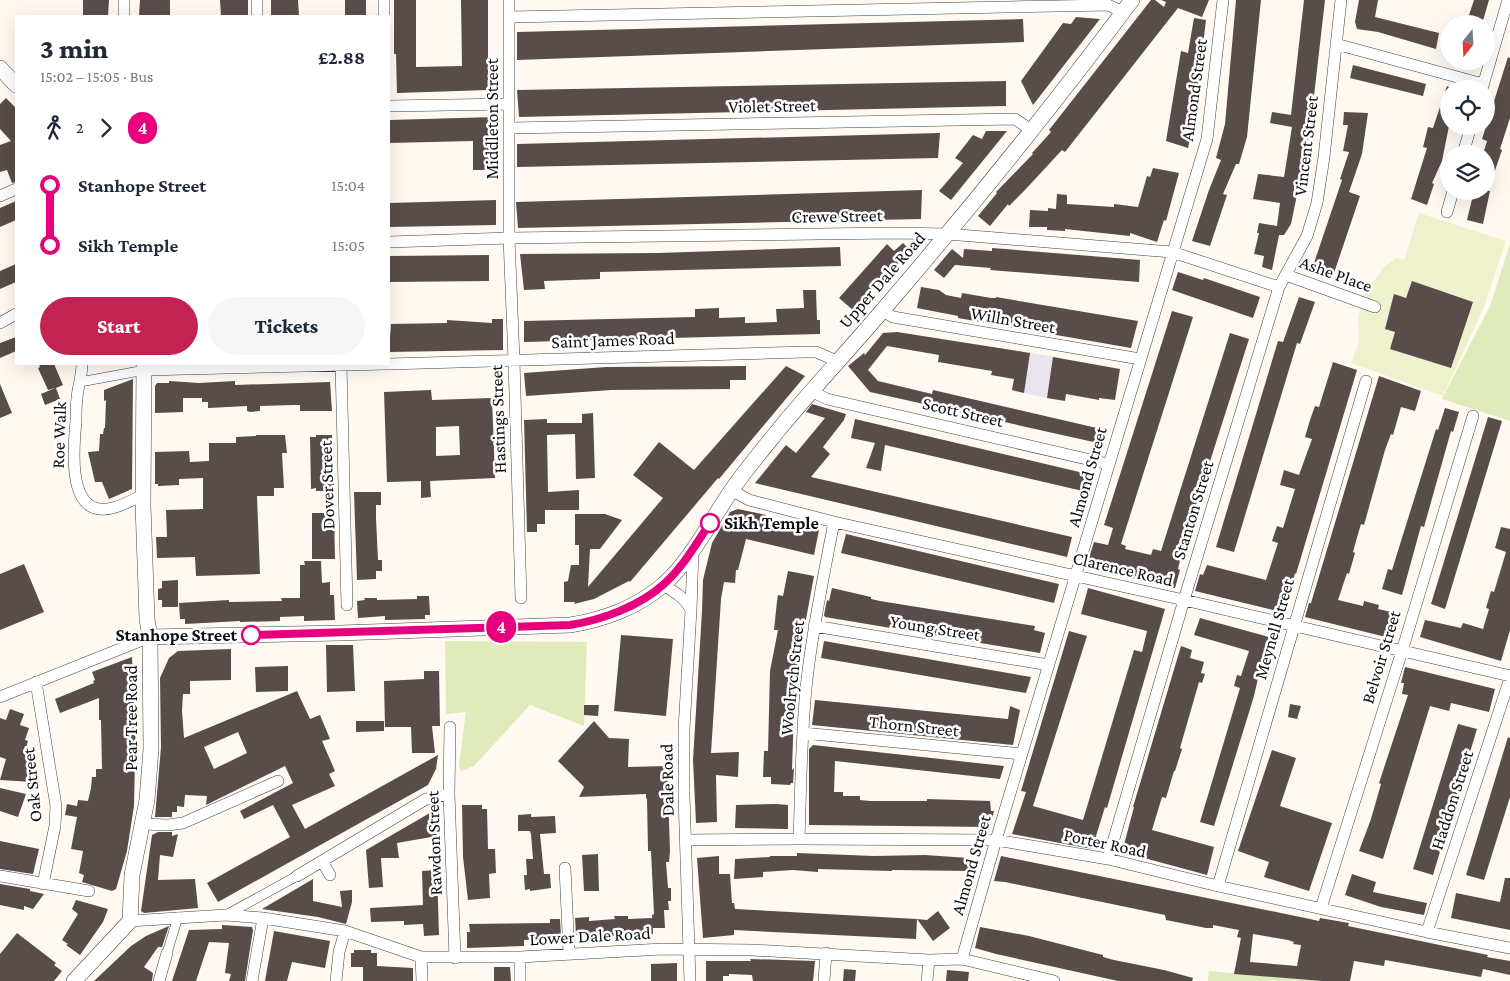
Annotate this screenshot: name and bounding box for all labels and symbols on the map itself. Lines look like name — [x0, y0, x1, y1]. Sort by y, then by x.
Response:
north arrow — [1440, 15, 1495, 70]
street label: Almond Street — [1177, 37, 1211, 142]
street label: Middleton Street — [482, 57, 502, 180]
street label: Vincent Street — [1290, 94, 1322, 197]
street label: Violet Street — [728, 95, 817, 117]
street label: Crewe Street — [791, 205, 884, 227]
street label: Upper Dale Road — [835, 227, 930, 332]
street label: Ashe Place — [1297, 252, 1375, 296]
street label: Willn Street — [969, 303, 1058, 337]
street label: Saint James Road — [551, 328, 676, 352]
street label: Hastings Street — [486, 363, 510, 474]
street label: Scott Street — [921, 393, 1006, 431]
street label: Roe Walk — [48, 401, 70, 469]
street label: Almond Street — [1063, 424, 1111, 529]
street label: Dover Street — [315, 439, 339, 530]
street label: Stanton Street — [1168, 457, 1218, 562]
marker: Sikh Temple — [700, 513, 720, 533]
place label: Sikh Temple — [724, 513, 819, 533]
street label: Clarence Road — [1071, 548, 1176, 590]
street label: Meynell Street — [1250, 575, 1298, 682]
street label: Belvoir Street — [1357, 607, 1405, 706]
line badge: 4 — [485, 611, 517, 643]
street label: Young Street — [889, 611, 982, 645]
street label: Woolrych Street — [776, 618, 808, 736]
place label: Stanhope Street — [116, 625, 238, 645]
marker: Stanhope Street — [241, 625, 261, 645]
street label: Pear Tree Road — [121, 664, 141, 771]
street label: Thorn Street — [868, 711, 961, 741]
street label: Dale Road — [656, 743, 678, 817]
street label: Oak Street — [18, 746, 46, 823]
street label: Haddon Street — [1427, 747, 1478, 852]
street label: Rawdon Street — [422, 789, 446, 896]
street label: Almond Street — [947, 812, 995, 917]
street label: Porter Road — [1062, 824, 1149, 862]
street label: Lower Dale Road — [529, 923, 652, 949]

